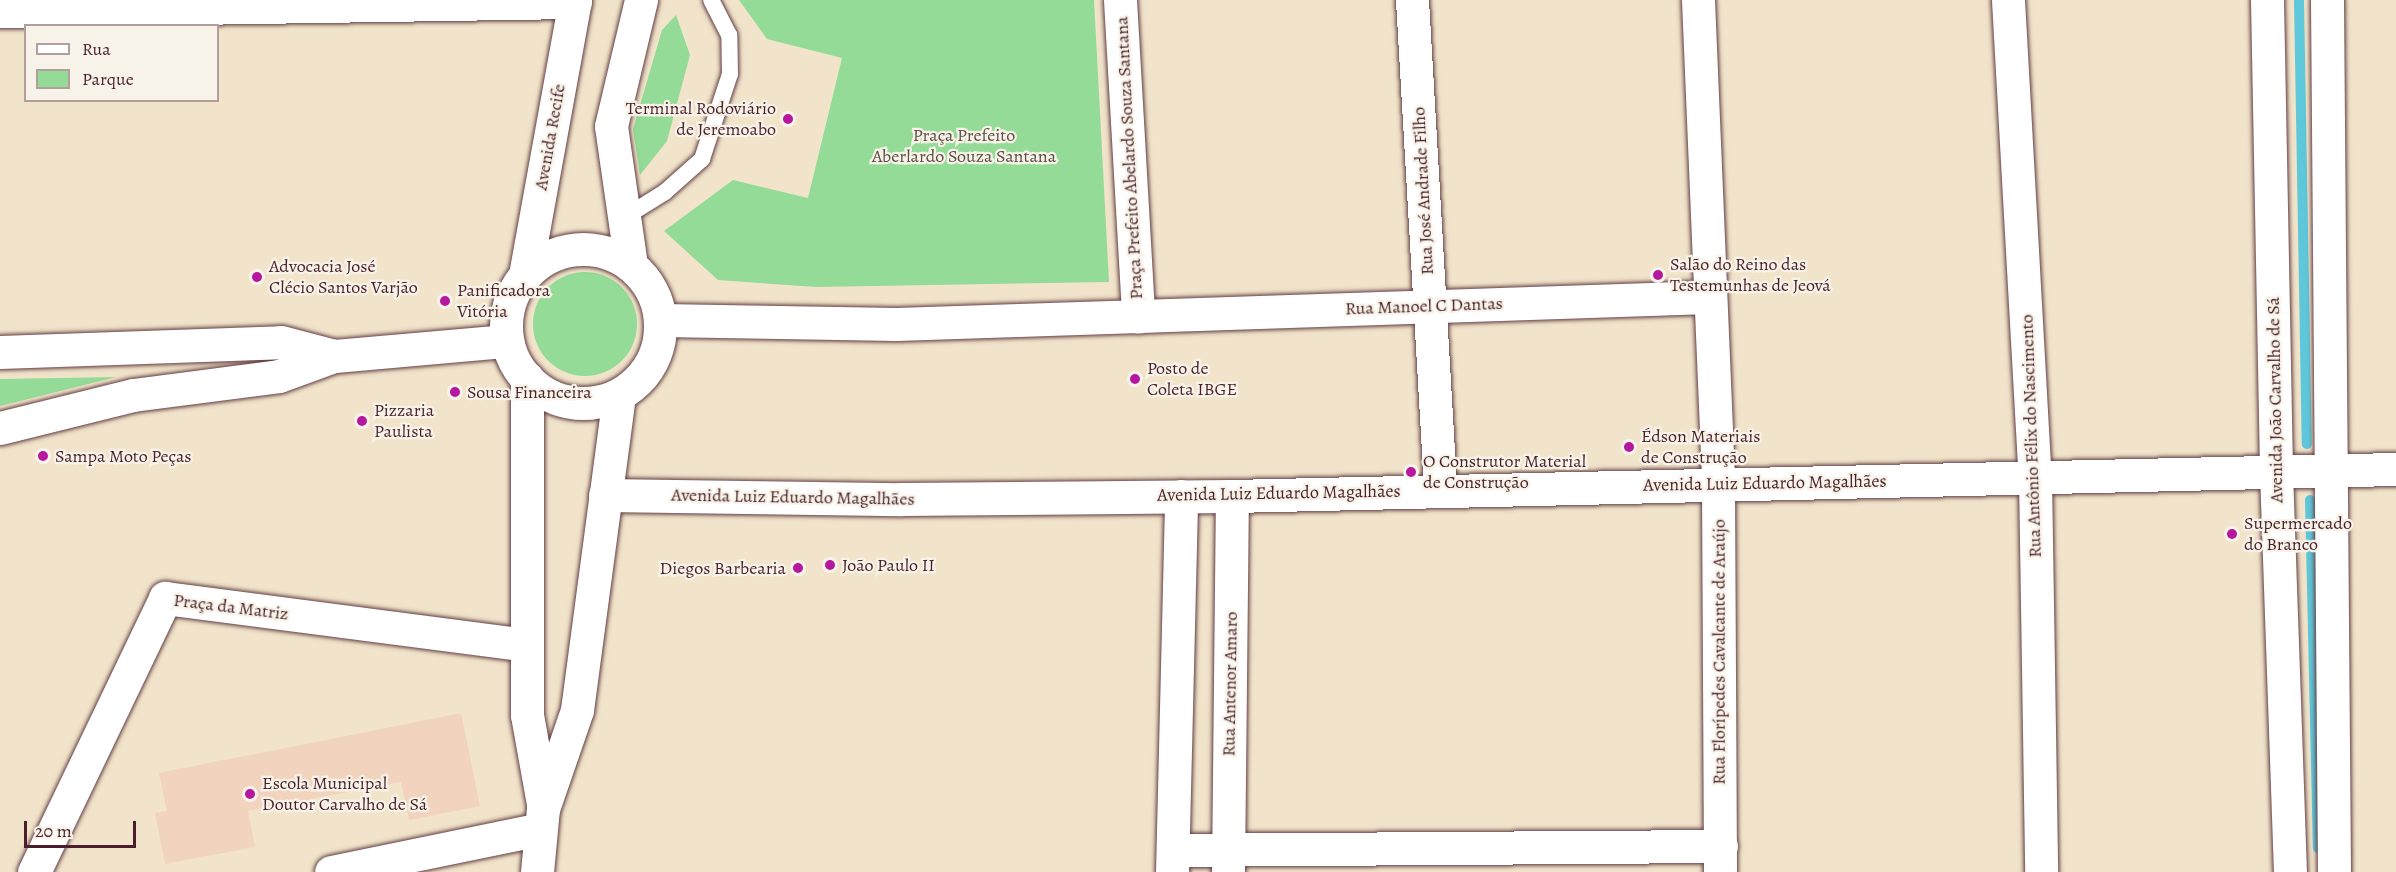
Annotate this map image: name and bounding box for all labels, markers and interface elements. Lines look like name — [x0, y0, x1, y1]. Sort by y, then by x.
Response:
street label: Praça Prefeito Abelardo Souza Santana — [1111, 16, 1147, 300]
legend — [24, 24, 219, 102]
text: Rua — [82, 37, 111, 61]
text: Parque — [82, 67, 134, 91]
street label: Avenida Recife — [530, 82, 570, 192]
place label: Terminal Rodoviário de Jeremoabo — [626, 98, 776, 140]
street label: Rua José Andrade Filho — [1408, 106, 1438, 276]
marker: Terminal Rodoviário de Jeremoabo — [781, 112, 795, 126]
park label: Praça Prefeito Aberlardo Souza Santana — [872, 125, 1056, 168]
place label: Salão do Reino das Testemunhas de Jeová — [1670, 254, 1831, 296]
place label: Advocacia José Clécio Santos Varjão — [269, 256, 418, 298]
marker: Salão do Reino das Testemunhas de Jeová — [1651, 268, 1665, 282]
marker: Advocacia José Clécio Santos Varjão — [250, 270, 264, 284]
place label: Panificadora Vitória — [457, 280, 550, 322]
street label: Rua Manoel C Dantas — [1345, 292, 1503, 320]
marker: Panificadora Vitória — [438, 294, 452, 308]
street label: Avenida João Carvalho de Sá — [2262, 297, 2288, 503]
street label: Rua Antônio Félix do Nascimento — [2016, 314, 2046, 558]
place label: Posto de Coleta IBGE — [1147, 358, 1237, 400]
marker: Posto de Coleta IBGE — [1128, 372, 1142, 386]
place label: Sousa Financeira — [467, 381, 592, 403]
marker: Sousa Financeira — [448, 385, 462, 399]
place label: Pizzaria Paulista — [374, 400, 434, 442]
marker: Pizzaria Paulista — [355, 414, 369, 428]
place label: Édson Materiais de Construção — [1641, 426, 1761, 468]
marker: Édson Materiais de Construção — [1622, 440, 1636, 454]
place label: Sampa Moto Peças — [55, 445, 192, 467]
marker: Sampa Moto Peças — [36, 449, 50, 463]
place label: O Construtor Material de Construção — [1423, 451, 1586, 494]
marker: O Construtor Material de Construção — [1404, 465, 1418, 479]
street label: Avenida Luiz Eduardo Magalhães — [1643, 470, 1887, 496]
street label: Avenida Luiz Eduardo Magalhães — [1157, 480, 1401, 506]
street label: Avenida Luiz Eduardo Magalhães — [671, 484, 915, 510]
place label: Supermercado do Branco — [2244, 513, 2352, 556]
street label: Rua Florípedes Cavalcante de Araújo — [1708, 519, 1730, 785]
marker: Supermercado do Branco — [2225, 527, 2239, 541]
place label: João Paulo II — [842, 554, 935, 576]
place label: Diegos Barbearia — [660, 557, 786, 579]
marker: João Paulo II — [823, 558, 837, 572]
marker: Diegos Barbearia — [791, 561, 805, 575]
street label: Praça da Matriz — [172, 589, 290, 625]
street label: Rua Antenor Amaro — [1218, 611, 1242, 757]
place label: Escola Municipal Doutor Carvalho de Sá — [262, 773, 427, 816]
marker: Escola Municipal Doutor Carvalho de Sá — [243, 787, 257, 801]
scale bar — [27, 809, 140, 847]
text: 20 m — [35, 819, 72, 843]

